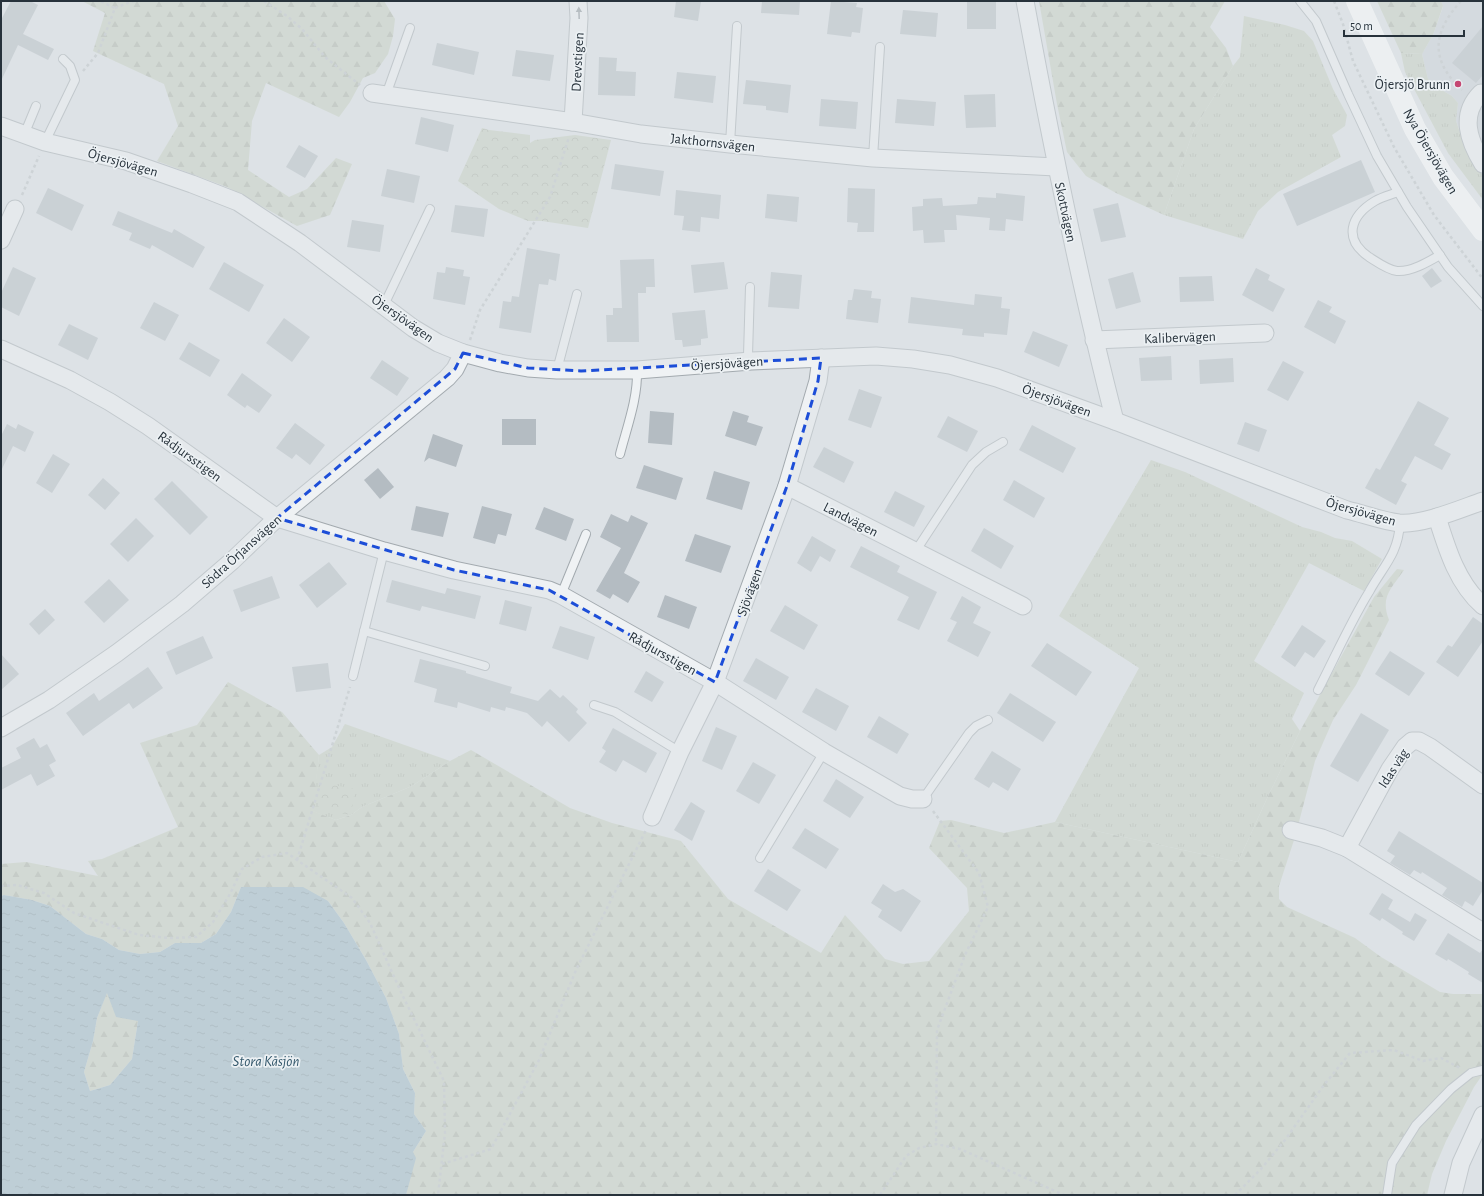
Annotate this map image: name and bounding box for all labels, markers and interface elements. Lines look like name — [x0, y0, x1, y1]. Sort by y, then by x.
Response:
one-way arrow — [576, 6, 582, 19]
scale bar — [1344, 12, 1464, 38]
text: 50 m — [1350, 20, 1373, 32]
street label: Drevstigen — [569, 32, 587, 92]
place label: Öjersjö Brunn — [1375, 75, 1450, 92]
marker: Öjersjö Brunn — [1453, 79, 1463, 89]
street label: Nya Öjersjövägen — [1400, 105, 1463, 197]
street label: Jakthornsvägen — [670, 132, 756, 154]
street label: Öjersjövägen — [86, 143, 160, 180]
street label: Skottvägen — [1052, 181, 1078, 244]
street label: Öjersjövägen — [369, 290, 438, 345]
street label: Kalibervägen — [1144, 330, 1216, 346]
street label: Öjersjövägen — [690, 352, 764, 373]
street label: Öjersjövägen — [1020, 379, 1094, 420]
street label: Rådjursstigen — [155, 429, 224, 485]
street label: Öjersjövägen — [1324, 492, 1398, 529]
street label: Landvägen — [821, 500, 880, 540]
street label: Södra Örjansvägen — [197, 510, 284, 591]
street label: Sjövägen — [735, 567, 765, 618]
street label: Rådjursstigen — [626, 630, 699, 678]
street label: Idas väg — [1376, 746, 1412, 791]
water label: Stora Kåsjön — [233, 1054, 299, 1069]

